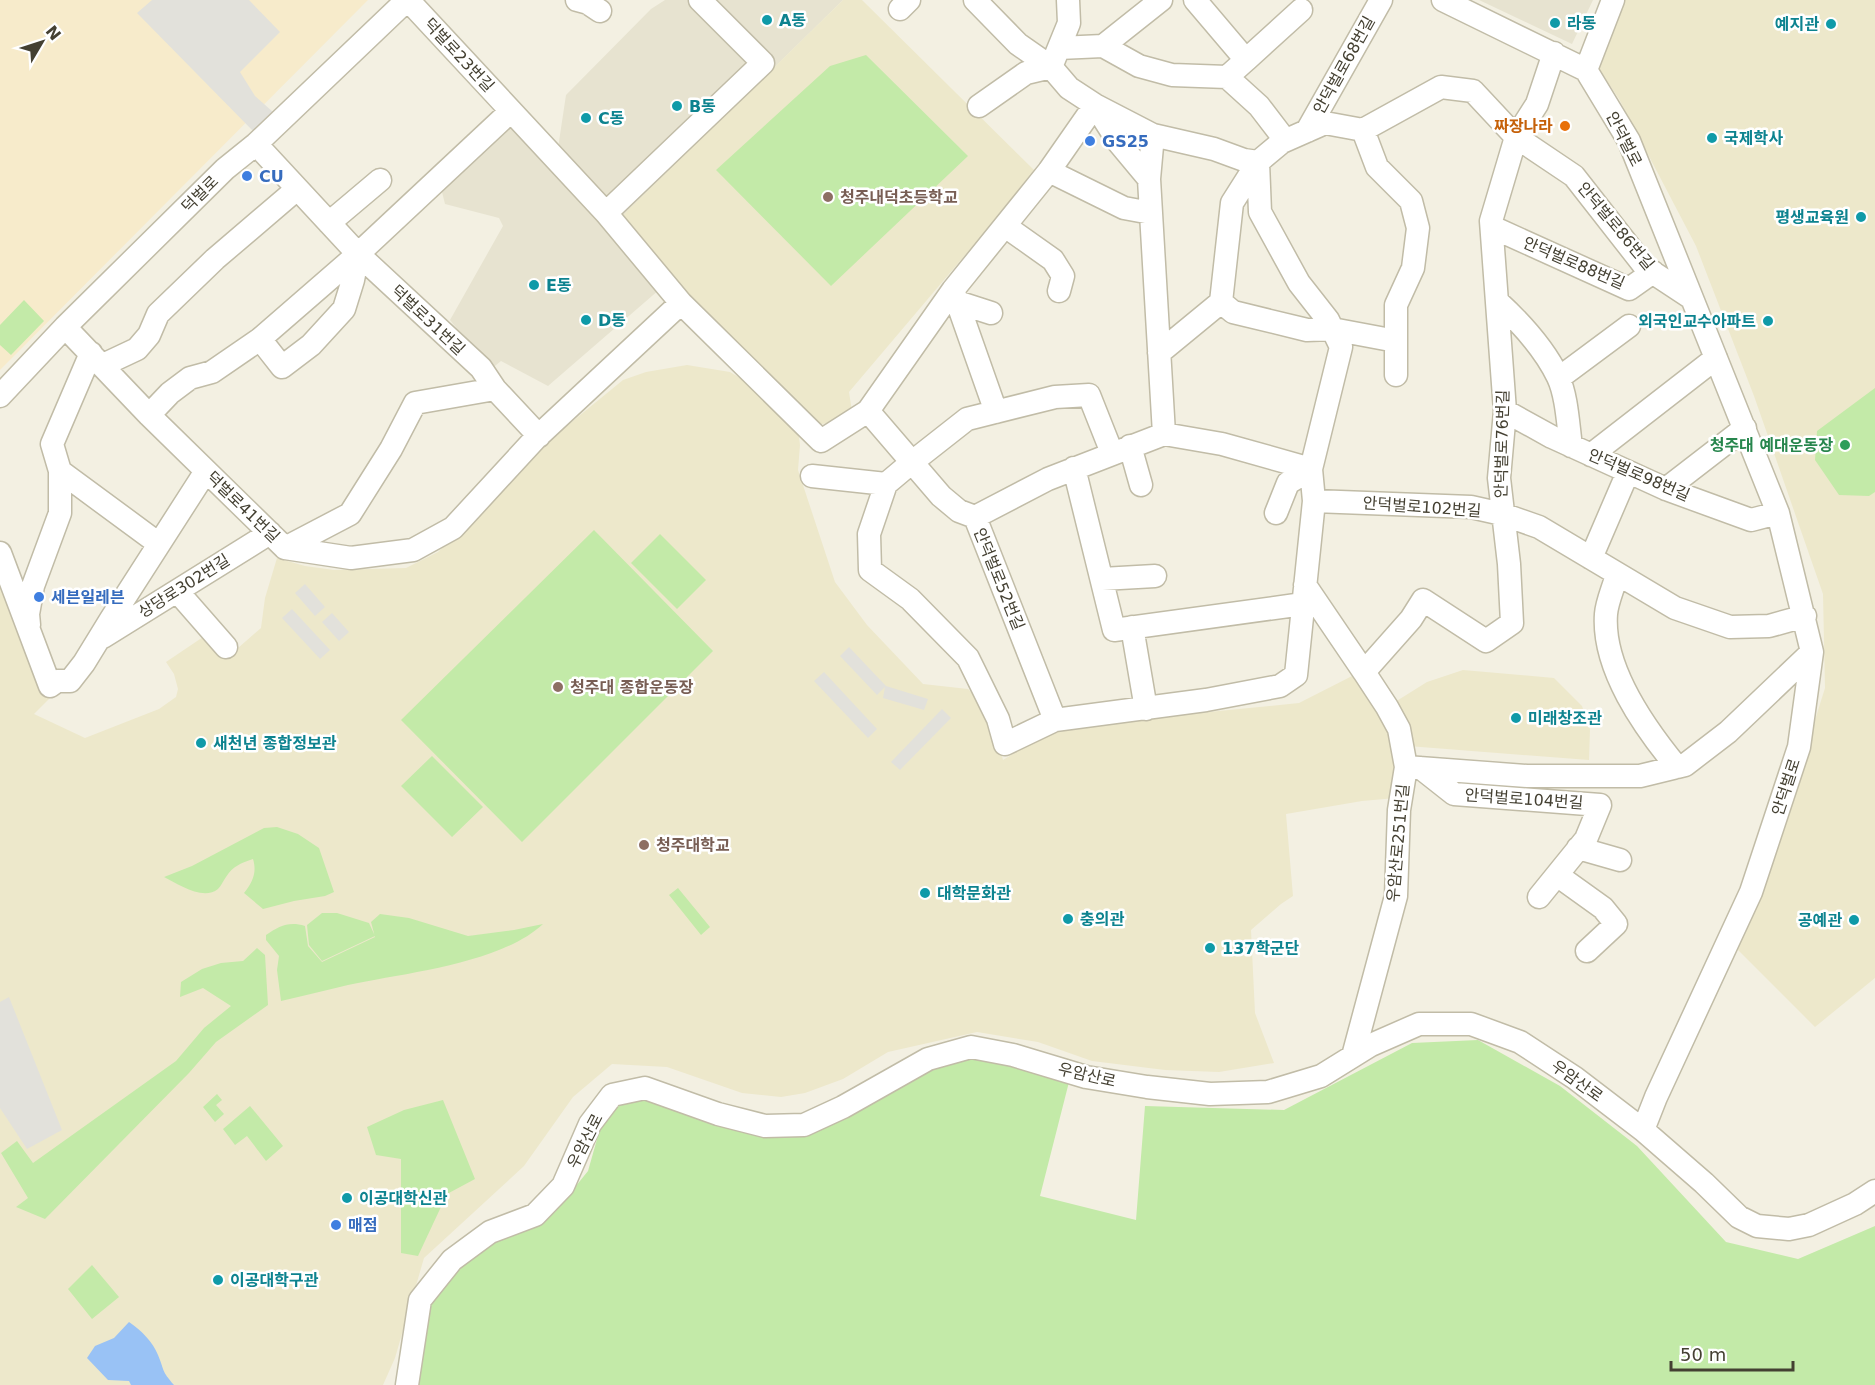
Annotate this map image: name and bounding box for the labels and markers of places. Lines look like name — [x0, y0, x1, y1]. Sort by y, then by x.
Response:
place label: A동 — [779, 11, 806, 30]
marker: A동 — [760, 13, 774, 27]
place label: 라동 — [1567, 14, 1596, 33]
place label: 예지관 — [1775, 15, 1819, 34]
marker: 라동 — [1548, 16, 1562, 30]
marker: 예지관 — [1824, 17, 1838, 31]
place label: B동 — [689, 97, 716, 116]
marker: B동 — [670, 99, 684, 113]
place label: C동 — [598, 109, 624, 128]
marker: C동 — [579, 111, 593, 125]
place label: 짜장나라 — [1494, 117, 1553, 136]
marker: 짜장나라 — [1558, 119, 1572, 133]
place label: 국제학사 — [1724, 129, 1783, 148]
marker: 국제학사 — [1705, 131, 1719, 145]
place label: GS25 — [1102, 132, 1149, 151]
marker: GS25 — [1083, 134, 1097, 148]
place label: CU — [259, 167, 284, 186]
marker: CU — [240, 169, 254, 183]
place label: 청주내덕초등학교 — [840, 188, 958, 207]
marker: 청주내덕초등학교 — [821, 190, 835, 204]
place label: 평생교육원 — [1775, 208, 1849, 227]
marker: 평생교육원 — [1854, 210, 1868, 224]
place label: E동 — [546, 276, 572, 295]
marker: E동 — [527, 278, 541, 292]
place label: D동 — [598, 311, 626, 330]
place label: 외국인교수아파트 — [1638, 312, 1756, 331]
marker: D동 — [579, 313, 593, 327]
marker: 외국인교수아파트 — [1761, 314, 1775, 328]
place label: 청주대 예대운동장 — [1710, 436, 1833, 455]
marker: 청주대 예대운동장 — [1838, 438, 1852, 452]
place label: 세븐일레븐 — [51, 588, 125, 607]
marker: 세븐일레븐 — [32, 590, 46, 604]
place label: 청주대 종합운동장 — [570, 678, 694, 697]
marker: 청주대 종합운동장 — [551, 680, 565, 694]
place label: 미래창조관 — [1528, 709, 1602, 728]
marker: 미래창조관 — [1509, 711, 1523, 725]
place label: 새천년 종합정보관 — [213, 734, 337, 753]
marker: 새천년 종합정보관 — [194, 736, 208, 750]
place label: 청주대학교 — [656, 836, 730, 855]
marker: 청주대학교 — [637, 838, 651, 852]
place label: 대학문화관 — [937, 884, 1011, 903]
marker: 대학문화관 — [918, 886, 932, 900]
place label: 충의관 — [1080, 910, 1124, 929]
place label: 공예관 — [1798, 911, 1842, 930]
marker: 충의관 — [1061, 912, 1075, 926]
marker: 공예관 — [1847, 913, 1861, 927]
place label: 137학군단 — [1222, 939, 1300, 958]
marker: 137학군단 — [1203, 941, 1217, 955]
place label: 이공대학신관 — [359, 1189, 448, 1208]
marker: 이공대학신관 — [340, 1191, 354, 1205]
place label: 매점 — [348, 1216, 377, 1235]
marker: 매점 — [329, 1218, 343, 1232]
place label: 이공대학구관 — [230, 1271, 319, 1290]
marker: 이공대학구관 — [211, 1273, 225, 1287]

